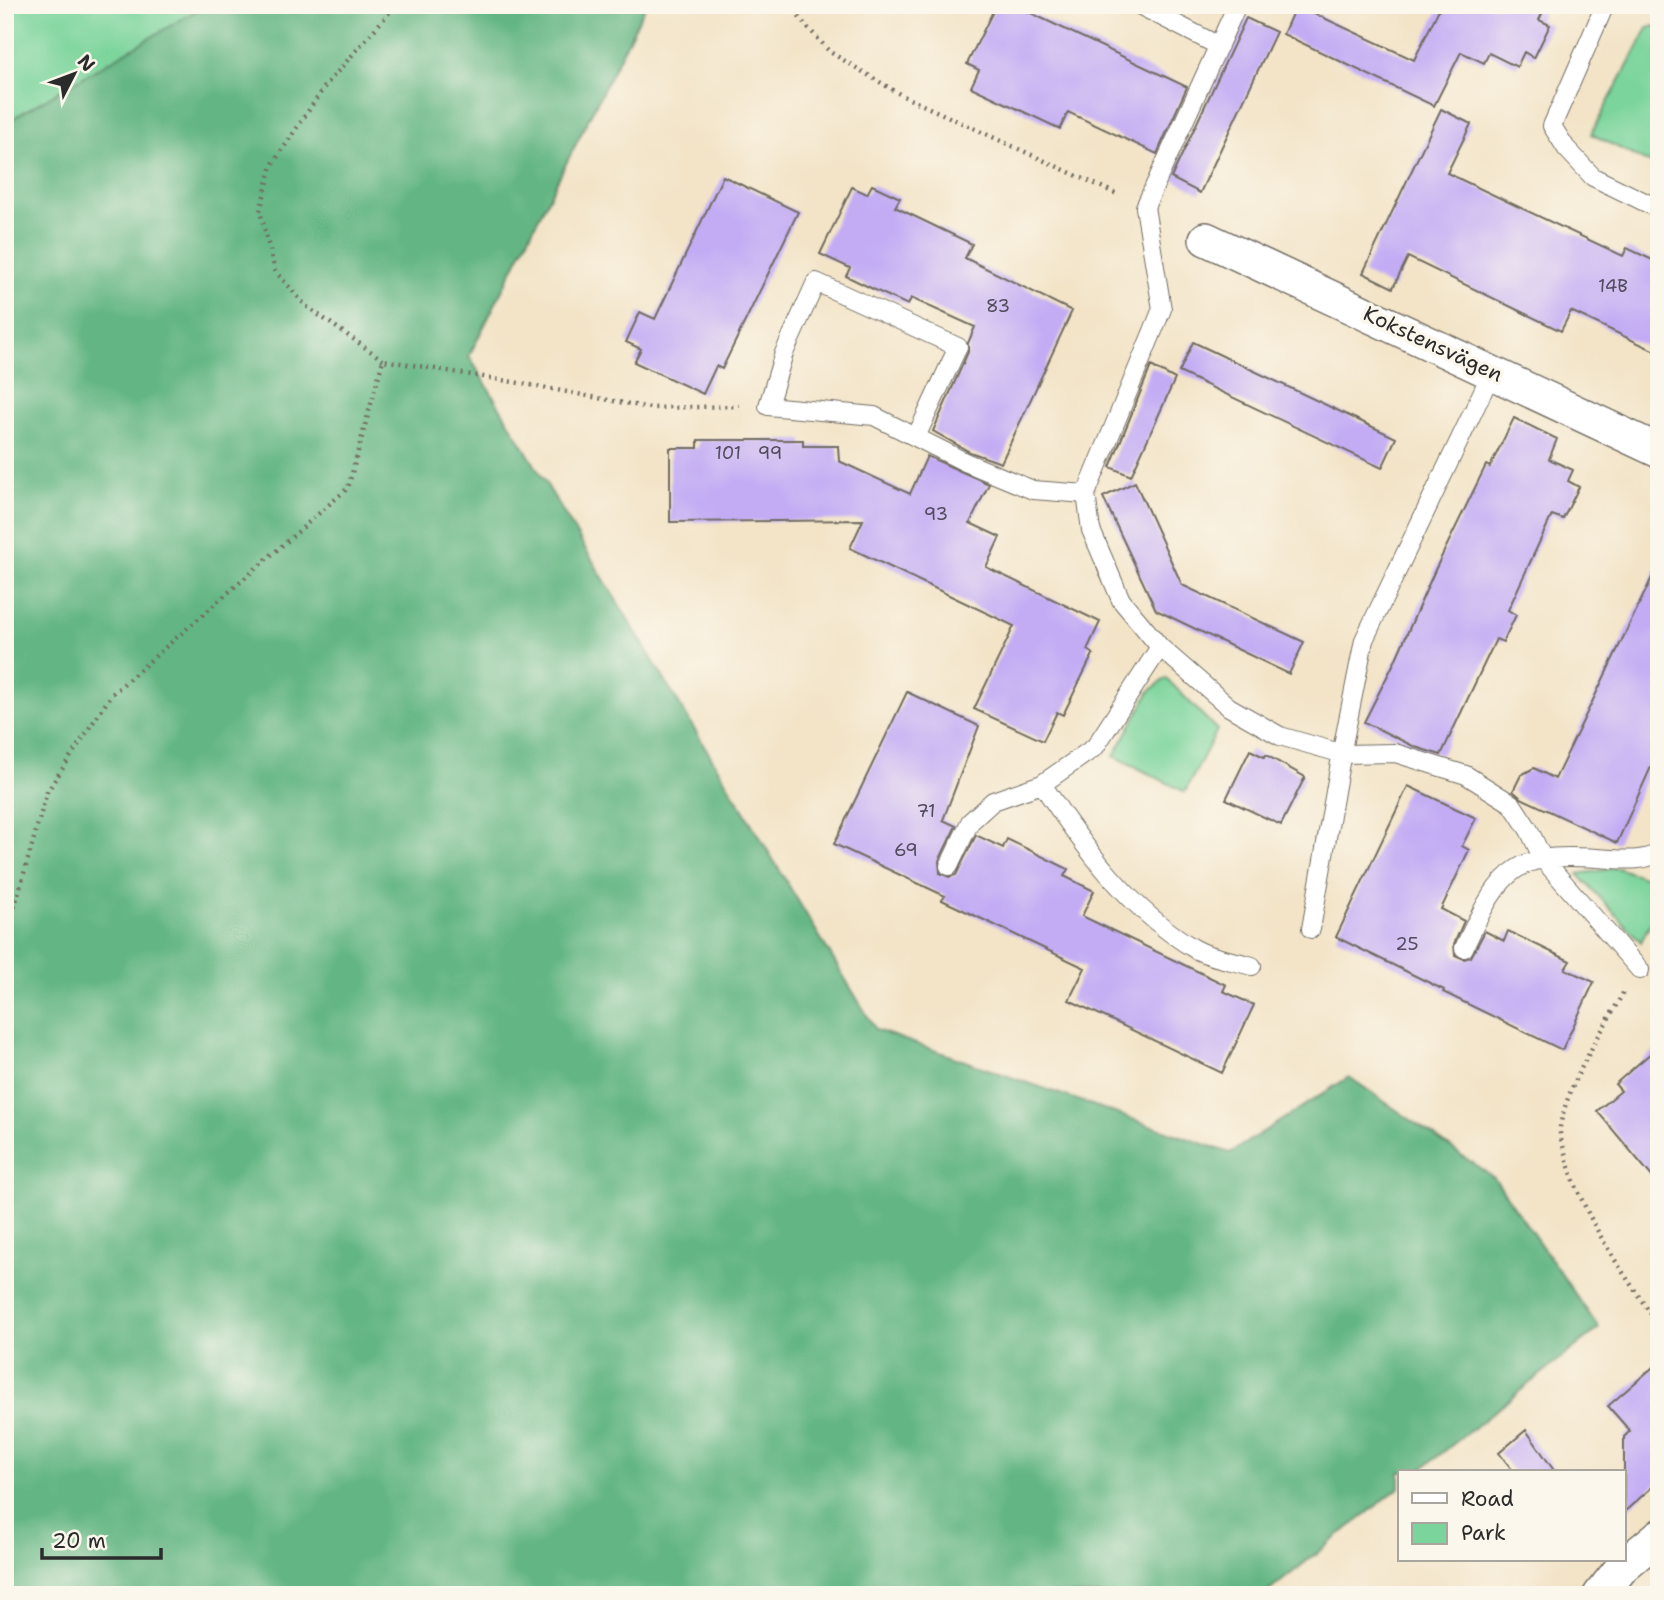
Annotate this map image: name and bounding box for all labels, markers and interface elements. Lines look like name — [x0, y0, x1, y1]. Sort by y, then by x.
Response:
north arrow — [38, 38, 108, 108]
text: N — [72, 49, 101, 77]
house number: 14B — [1598, 274, 1628, 298]
house number: 83 — [986, 294, 1010, 318]
street label: Kokstensvägen — [1359, 299, 1507, 389]
house number: 101 — [715, 441, 741, 465]
house number: 99 — [758, 441, 782, 465]
house number: 93 — [924, 502, 948, 526]
house number: 71 — [916, 799, 936, 823]
house number: 69 — [894, 838, 918, 862]
house number: 25 — [1395, 932, 1419, 956]
legend — [1398, 1470, 1626, 1562]
text: Road — [1461, 1485, 1514, 1513]
scale bar — [42, 1516, 161, 1560]
text: Park — [1461, 1519, 1506, 1547]
text: 20 m — [52, 1527, 106, 1555]

